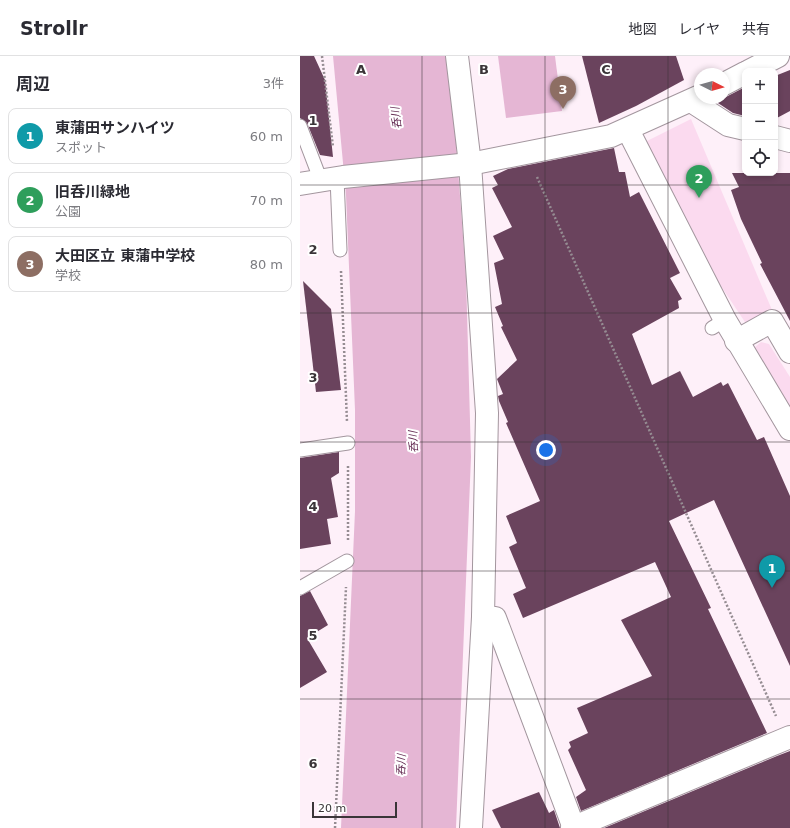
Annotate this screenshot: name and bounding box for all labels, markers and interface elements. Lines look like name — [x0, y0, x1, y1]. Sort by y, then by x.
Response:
text: Strollr — [20, 17, 88, 39]
text: 地図 — [628, 21, 656, 37]
text: レイヤ — [678, 21, 720, 37]
text: 共有 — [742, 21, 770, 37]
text: A — [356, 62, 366, 77]
text: B — [479, 62, 489, 77]
text: C — [601, 62, 611, 77]
north arrow — [694, 68, 730, 104]
map controls — [742, 68, 778, 176]
button: + — [742, 68, 778, 104]
text: 周辺 — [16, 74, 50, 94]
text: 3件 — [263, 76, 284, 91]
pin: 3 — [550, 76, 576, 109]
button: − — [742, 104, 778, 140]
water label: 呑川 — [389, 105, 404, 130]
text: 1 — [308, 113, 318, 128]
text: 東蒲田サンハイツ — [55, 119, 175, 137]
text: 1 — [25, 129, 35, 144]
text: 60 m — [250, 129, 283, 144]
text: スポット — [55, 140, 107, 155]
button: locate — [742, 140, 778, 176]
pin: 2 — [686, 165, 712, 198]
text: 旧呑川緑地 — [55, 183, 130, 201]
text: 2 — [25, 193, 35, 208]
text: 70 m — [250, 193, 283, 208]
text: 公園 — [55, 204, 81, 219]
text: 2 — [308, 242, 318, 257]
text: 大田区立 東蒲中学校 — [55, 247, 195, 265]
text: 3 — [25, 257, 35, 272]
text: 80 m — [250, 257, 283, 272]
text: 学校 — [55, 268, 81, 283]
text: 3 — [308, 370, 318, 385]
water label: 呑川 — [407, 430, 420, 453]
your location — [536, 440, 556, 460]
text: 4 — [308, 499, 318, 514]
pin: 1 — [759, 555, 785, 588]
text: 5 — [308, 628, 318, 643]
water label: 呑川 — [395, 753, 408, 776]
text: 6 — [308, 756, 318, 771]
scale bar — [312, 800, 397, 819]
text: 20 m — [318, 802, 346, 815]

